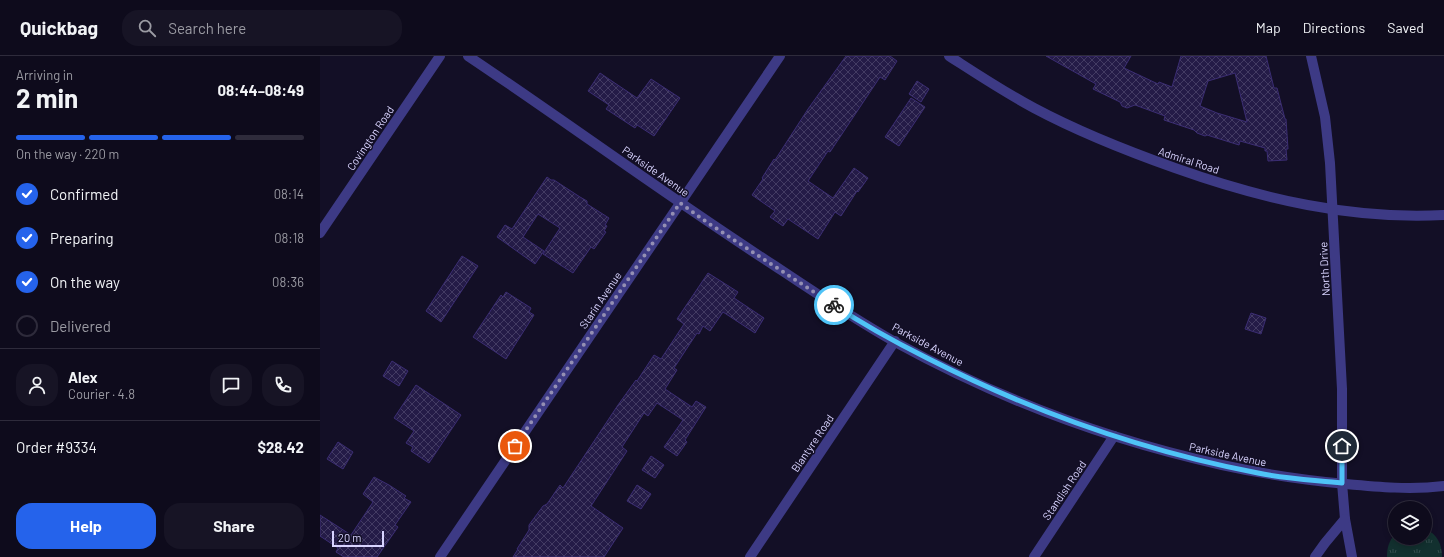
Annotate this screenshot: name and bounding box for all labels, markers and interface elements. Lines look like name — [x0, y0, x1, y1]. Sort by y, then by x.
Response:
search box — [122, 10, 402, 46]
text: Quickbag — [20, 16, 98, 39]
icon: search — [136, 17, 158, 39]
text: Search here — [168, 19, 246, 37]
text: Map — [1256, 19, 1281, 36]
text: Directions — [1303, 19, 1365, 36]
text: Saved — [1387, 19, 1424, 36]
text: Arriving in — [16, 67, 73, 83]
text: 08:44–08:49 — [217, 81, 304, 99]
text: 2 min — [16, 82, 78, 113]
street label: Covington Road — [344, 103, 396, 173]
street label: Parkside Avenue — [620, 143, 692, 199]
street label: Admiral Road — [1157, 144, 1221, 176]
text: On the way · 220 m — [16, 146, 119, 162]
icon: check — [16, 183, 38, 205]
text: Confirmed — [50, 185, 118, 203]
text: 08:14 — [274, 186, 304, 202]
icon: check — [16, 227, 38, 249]
text: Preparing — [50, 229, 114, 247]
text: 08:18 — [274, 230, 304, 246]
street label: North Drive — [1316, 241, 1332, 296]
street label: Starin Avenue — [576, 269, 624, 331]
icon: check — [16, 271, 38, 293]
text: On the way — [50, 273, 120, 291]
text: 08:36 — [272, 274, 304, 290]
courier — [814, 285, 854, 325]
icon: bike — [823, 294, 845, 316]
text: Delivered — [50, 317, 111, 335]
street label: Parkside Avenue — [890, 320, 966, 368]
button: person — [16, 364, 58, 406]
button: chat — [210, 364, 252, 406]
button: phone — [262, 364, 304, 406]
text: Alex — [68, 368, 98, 386]
text: Courier · 4.8 — [68, 386, 135, 402]
street label: Blantyre Road — [788, 412, 836, 474]
pin — [498, 429, 532, 463]
pin — [1325, 429, 1359, 463]
icon: bag — [504, 435, 526, 457]
icon: home — [1331, 435, 1353, 457]
text: Order #9334 — [16, 438, 97, 456]
text: $28.42 — [257, 438, 304, 456]
street label: Parkside Avenue — [1188, 439, 1268, 469]
street label: Standish Road — [1039, 458, 1089, 522]
map controls — [1388, 501, 1432, 545]
button: layers — [1388, 501, 1432, 545]
button: Help — [16, 503, 156, 549]
button: Share — [164, 503, 304, 549]
scale bar — [332, 529, 384, 548]
text: 20 m — [338, 531, 361, 544]

